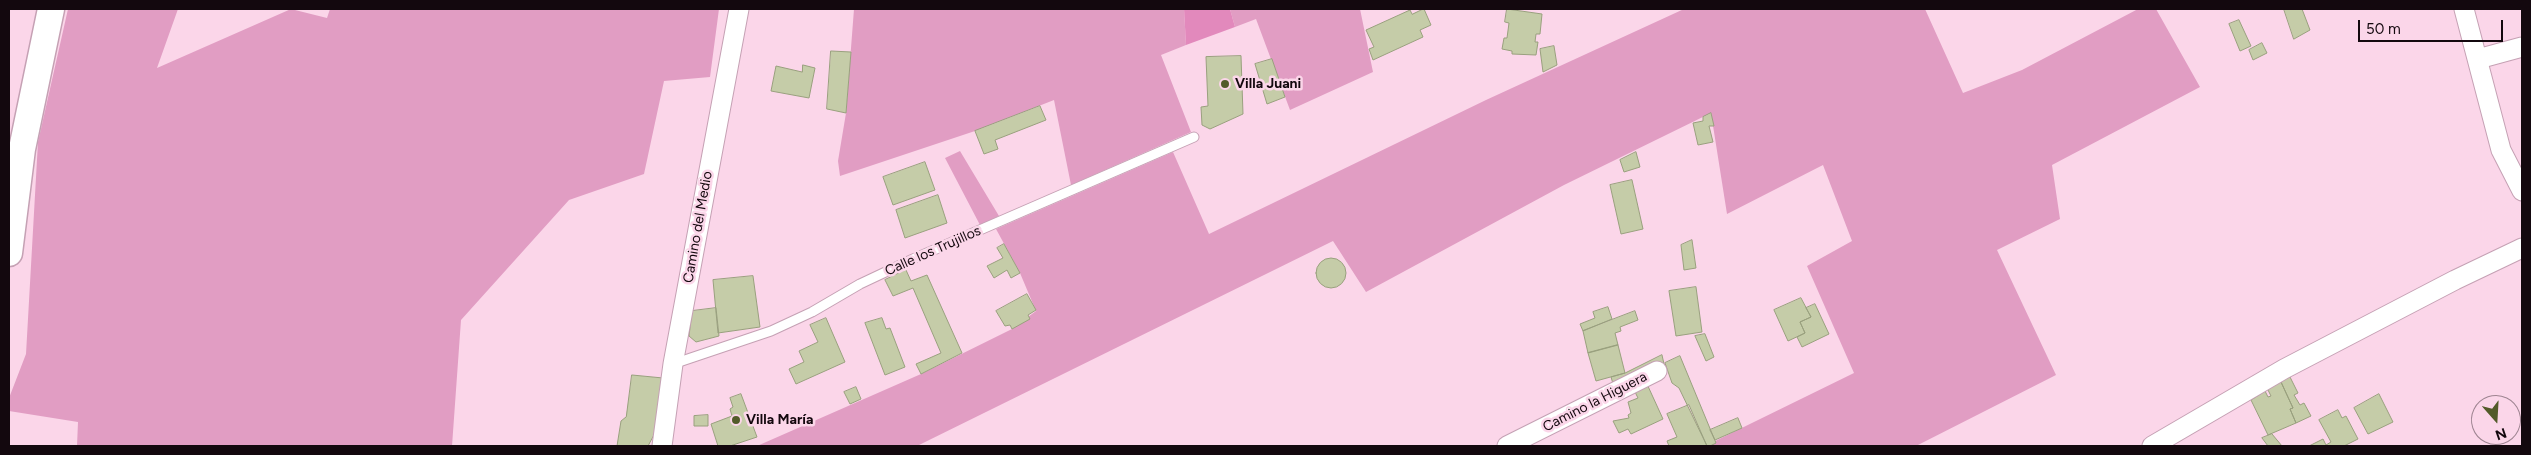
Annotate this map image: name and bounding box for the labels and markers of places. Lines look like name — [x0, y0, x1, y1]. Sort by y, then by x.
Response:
place label: Villa Juani — [1235, 76, 1301, 92]
marker: Villa Juani — [1219, 78, 1231, 90]
place label: Villa María — [746, 412, 813, 428]
marker: Villa María — [730, 414, 742, 426]

